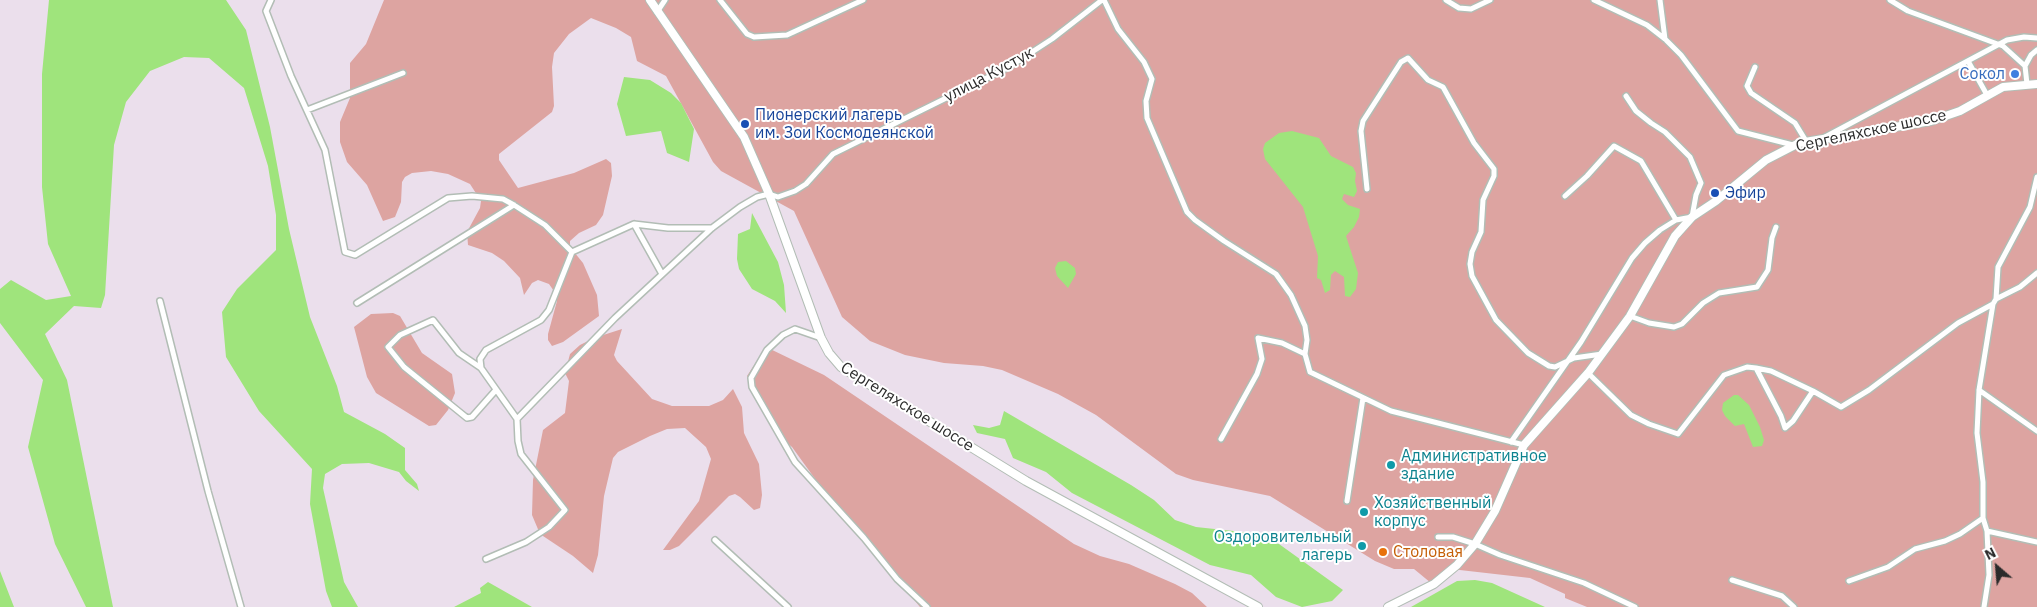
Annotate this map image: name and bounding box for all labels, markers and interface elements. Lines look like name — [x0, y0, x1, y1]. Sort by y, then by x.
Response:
street label: улица Кустук — [941, 43, 1037, 107]
place label: Сокол — [1960, 64, 2005, 84]
marker: Сокол — [2009, 68, 2021, 80]
place label: Пионерский лагерь им. Зои Космодеянской — [755, 105, 934, 143]
street label: Сергеляхское шоссе — [1794, 106, 1948, 156]
marker: Пионерский лагерь им. Зои Космодеянской — [739, 118, 751, 130]
place label: Эфир — [1725, 183, 1766, 203]
marker: Эфир — [1709, 187, 1721, 199]
street label: Сергеляхское шоссе — [837, 358, 977, 456]
place label: Административное здание — [1401, 446, 1547, 484]
marker: Административное здание — [1385, 459, 1397, 471]
place label: Хозяйственный корпус — [1374, 493, 1492, 531]
marker: Хозяйственный корпус — [1358, 506, 1370, 518]
place label: Оздоровительный лагерь — [1214, 527, 1352, 565]
marker: Оздоровительный лагерь — [1356, 540, 1368, 552]
place label: Столовая — [1393, 542, 1463, 562]
north arrow — [1972, 542, 2022, 592]
text: N — [1982, 543, 1999, 564]
marker: Столовая — [1377, 546, 1389, 558]

